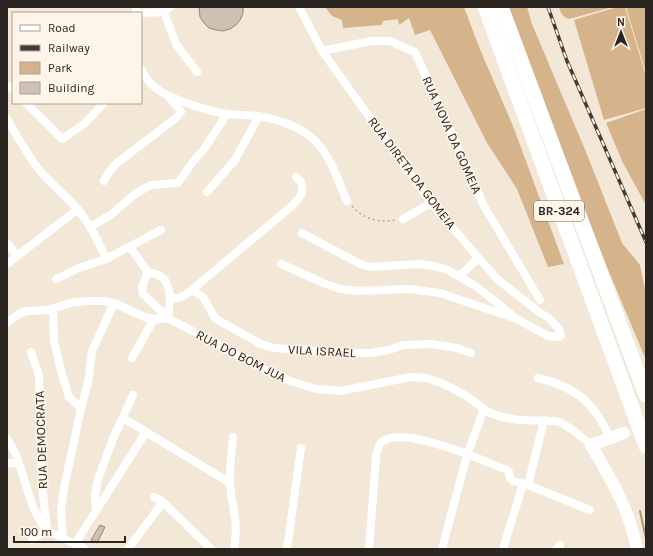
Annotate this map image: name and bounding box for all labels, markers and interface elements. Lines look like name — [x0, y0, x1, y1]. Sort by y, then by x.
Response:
legend — [12, 12, 142, 104]
north arrow — [601, 12, 641, 52]
text: N — [617, 16, 625, 29]
text: Road — [48, 21, 76, 35]
text: Railway — [48, 41, 90, 55]
text: Park — [48, 61, 73, 75]
street label: RUA NOVA DA GOMEIA — [419, 74, 485, 197]
text: Building — [48, 81, 95, 95]
street label: RUA DIRETA DA GOMEIA — [365, 114, 459, 232]
road number: BR-324 — [534, 201, 584, 221]
street label: RUA DO BOM JUA — [194, 327, 289, 385]
street label: VILA ISRAEL — [288, 342, 356, 360]
street label: RUA DEMOCRATA — [32, 390, 50, 490]
scale bar — [14, 518, 125, 544]
text: 100 m — [20, 525, 52, 539]

